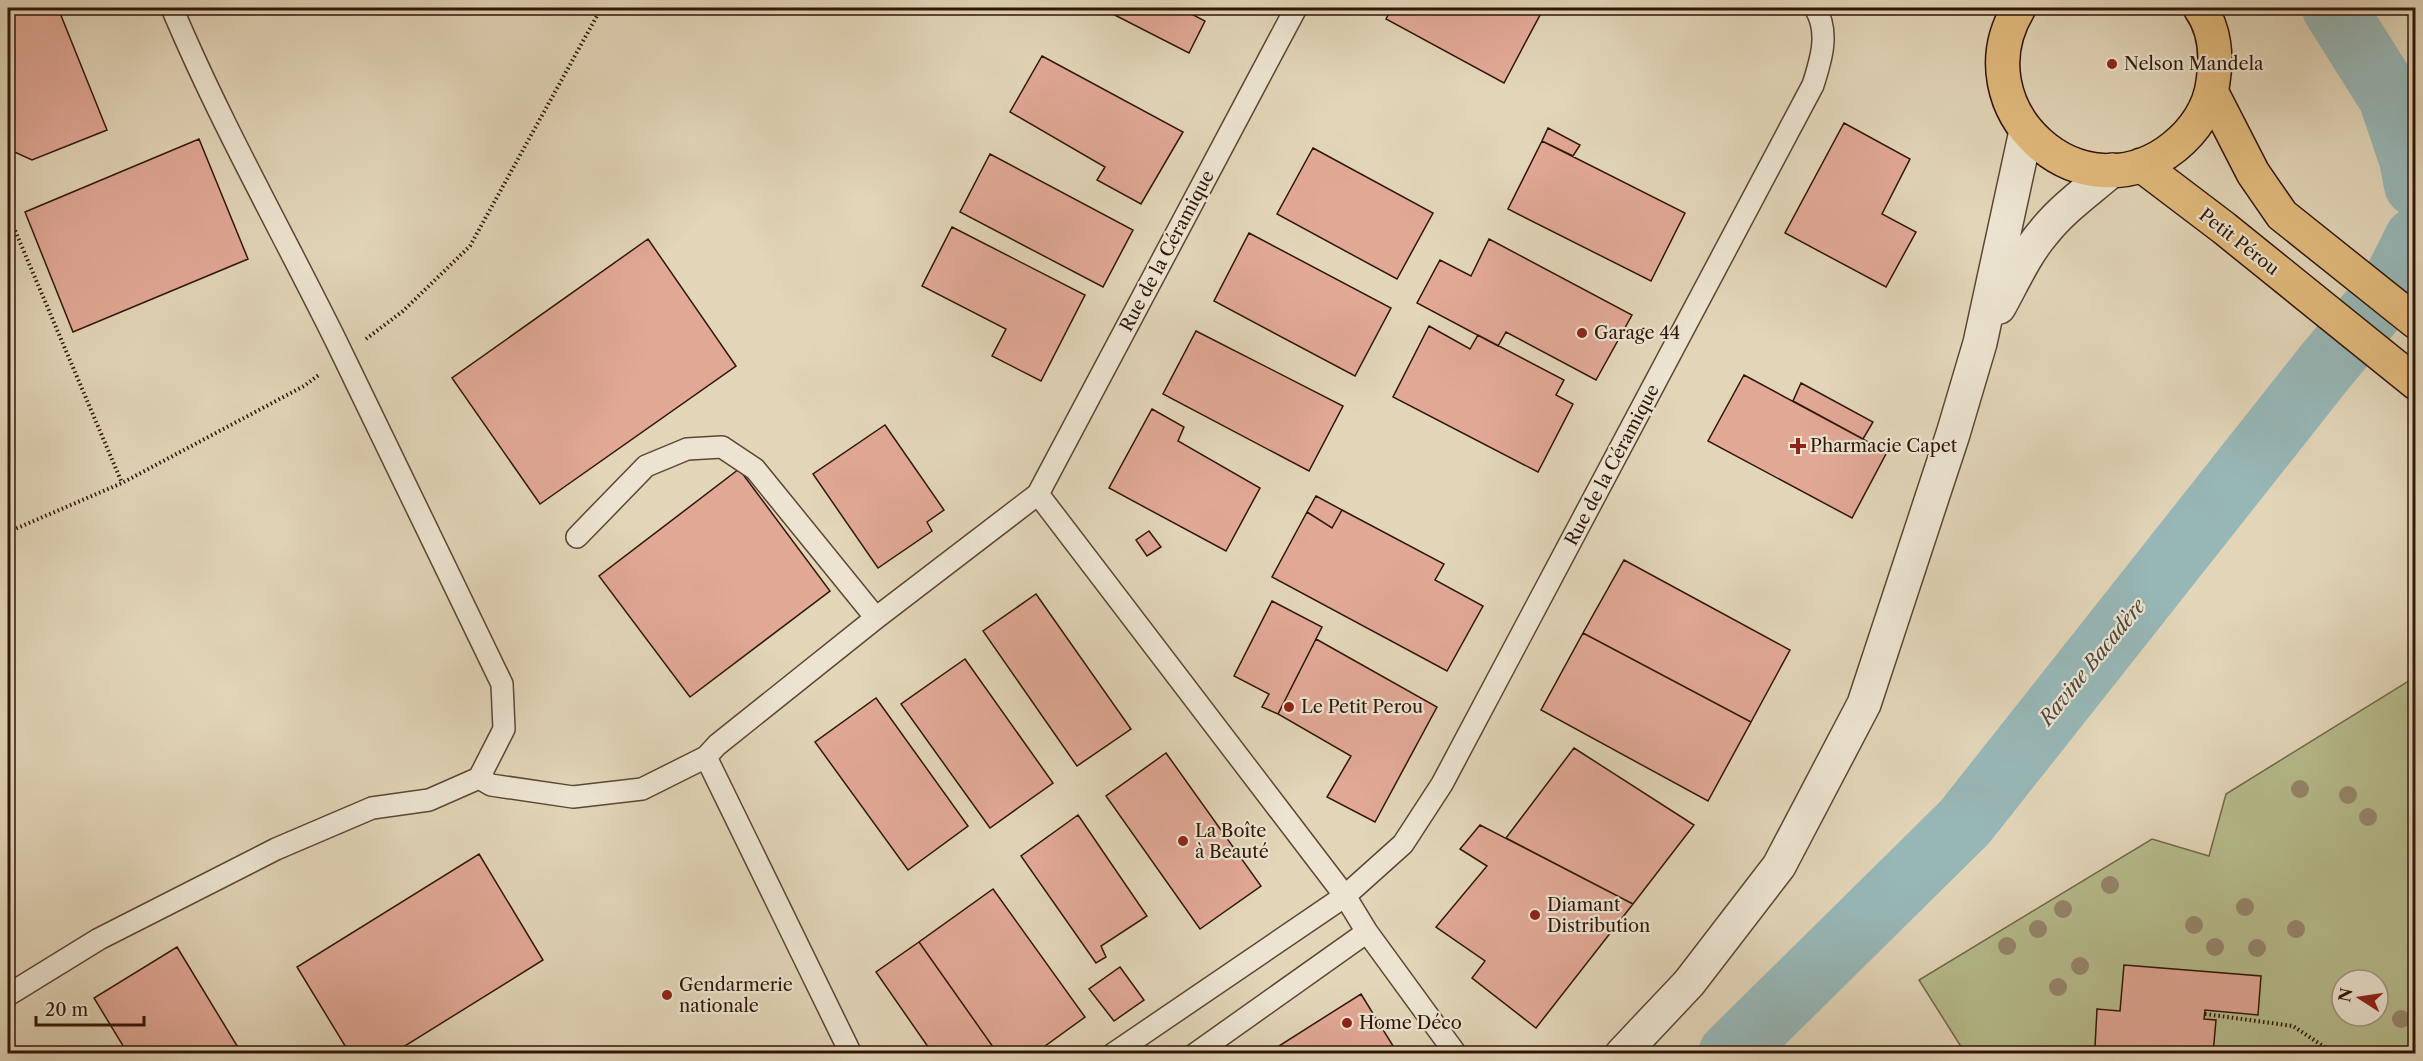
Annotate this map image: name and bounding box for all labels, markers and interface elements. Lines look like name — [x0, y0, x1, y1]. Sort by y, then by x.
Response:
place label: Nelson Mandela — [2124, 53, 2264, 75]
marker: Nelson Mandela — [2105, 57, 2119, 71]
street label: Rue de la Céramique — [1115, 167, 1219, 335]
street label: Petit Pérou — [2195, 204, 2283, 280]
place label: Garage 44 — [1594, 322, 1680, 344]
marker: Garage 44 — [1575, 326, 1589, 340]
street label: Rue de la Céramique — [1560, 381, 1664, 549]
place label: Pharmacie Capet — [1810, 435, 1958, 457]
marker: Pharmacie Capet — [1791, 439, 1805, 453]
water label: Ravine Bacadère — [2033, 593, 2151, 731]
place label: Le Petit Perou — [1301, 696, 1423, 718]
marker: Le Petit Perou — [1282, 700, 1296, 714]
place label: La Boîte à Beauté — [1195, 820, 1269, 863]
marker: La Boîte à Beauté — [1176, 834, 1190, 848]
place label: Diamant Distribution — [1547, 894, 1650, 937]
marker: Diamant Distribution — [1528, 908, 1542, 922]
north arrow — [2330, 968, 2390, 1028]
place label: Gendarmerie nationale — [679, 974, 793, 1017]
text: N — [2334, 986, 2357, 1004]
marker: Gendarmerie nationale — [660, 988, 674, 1002]
scale bar — [36, 989, 144, 1027]
text: 20 m — [45, 999, 89, 1021]
place label: Home Déco — [1359, 1012, 1462, 1034]
marker: Home Déco — [1340, 1016, 1354, 1030]

